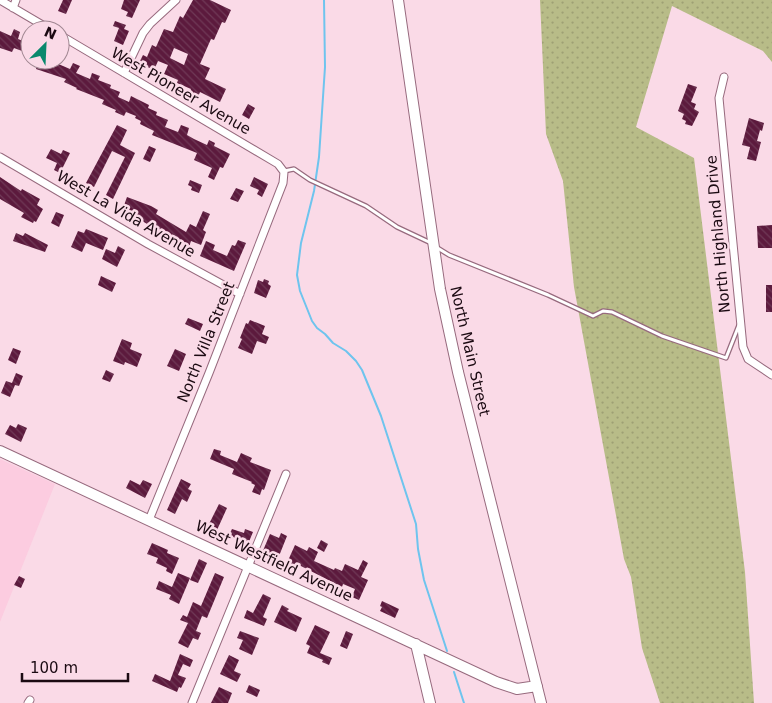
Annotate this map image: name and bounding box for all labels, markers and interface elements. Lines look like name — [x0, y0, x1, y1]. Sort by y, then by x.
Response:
north arrow — [20, 20, 70, 70]
text: N — [42, 23, 59, 43]
street label: West Pioneer Avenue — [108, 44, 254, 138]
street label: North Highland Drive — [702, 154, 734, 314]
street label: West La Vida Avenue — [53, 167, 199, 261]
street label: North Villa Street — [174, 279, 238, 405]
street label: North Main Street — [446, 284, 494, 418]
street label: West Westfield Avenue — [193, 517, 355, 605]
scale bar — [22, 650, 129, 682]
text: 100 m — [30, 659, 78, 677]

